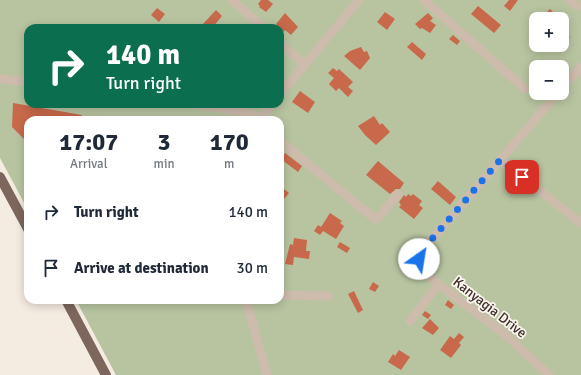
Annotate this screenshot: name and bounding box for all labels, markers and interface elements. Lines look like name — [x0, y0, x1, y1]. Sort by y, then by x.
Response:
map controls — [529, 12, 569, 100]
button: + — [529, 12, 569, 52]
text: 140 m — [106, 38, 180, 72]
icon: right — [40, 40, 92, 92]
button: − — [529, 60, 569, 100]
text: Turn right — [106, 72, 181, 94]
text: 17:07 — [59, 127, 118, 157]
text: 3 — [158, 127, 170, 157]
text: 170 — [210, 127, 249, 157]
text: Arrival — [70, 156, 107, 172]
text: min — [154, 156, 175, 172]
text: m — [224, 156, 234, 172]
pin — [505, 160, 539, 194]
icon: arrive — [511, 166, 533, 188]
icon: right — [40, 201, 62, 223]
text: Turn right — [74, 203, 139, 221]
text: 140 m — [228, 203, 268, 221]
position arrow — [398, 238, 440, 280]
icon: arrive — [40, 257, 62, 279]
text: Arrive at destination — [74, 259, 209, 277]
text: 30 m — [237, 259, 268, 277]
street label: Kanyagia Drive — [449, 273, 530, 341]

